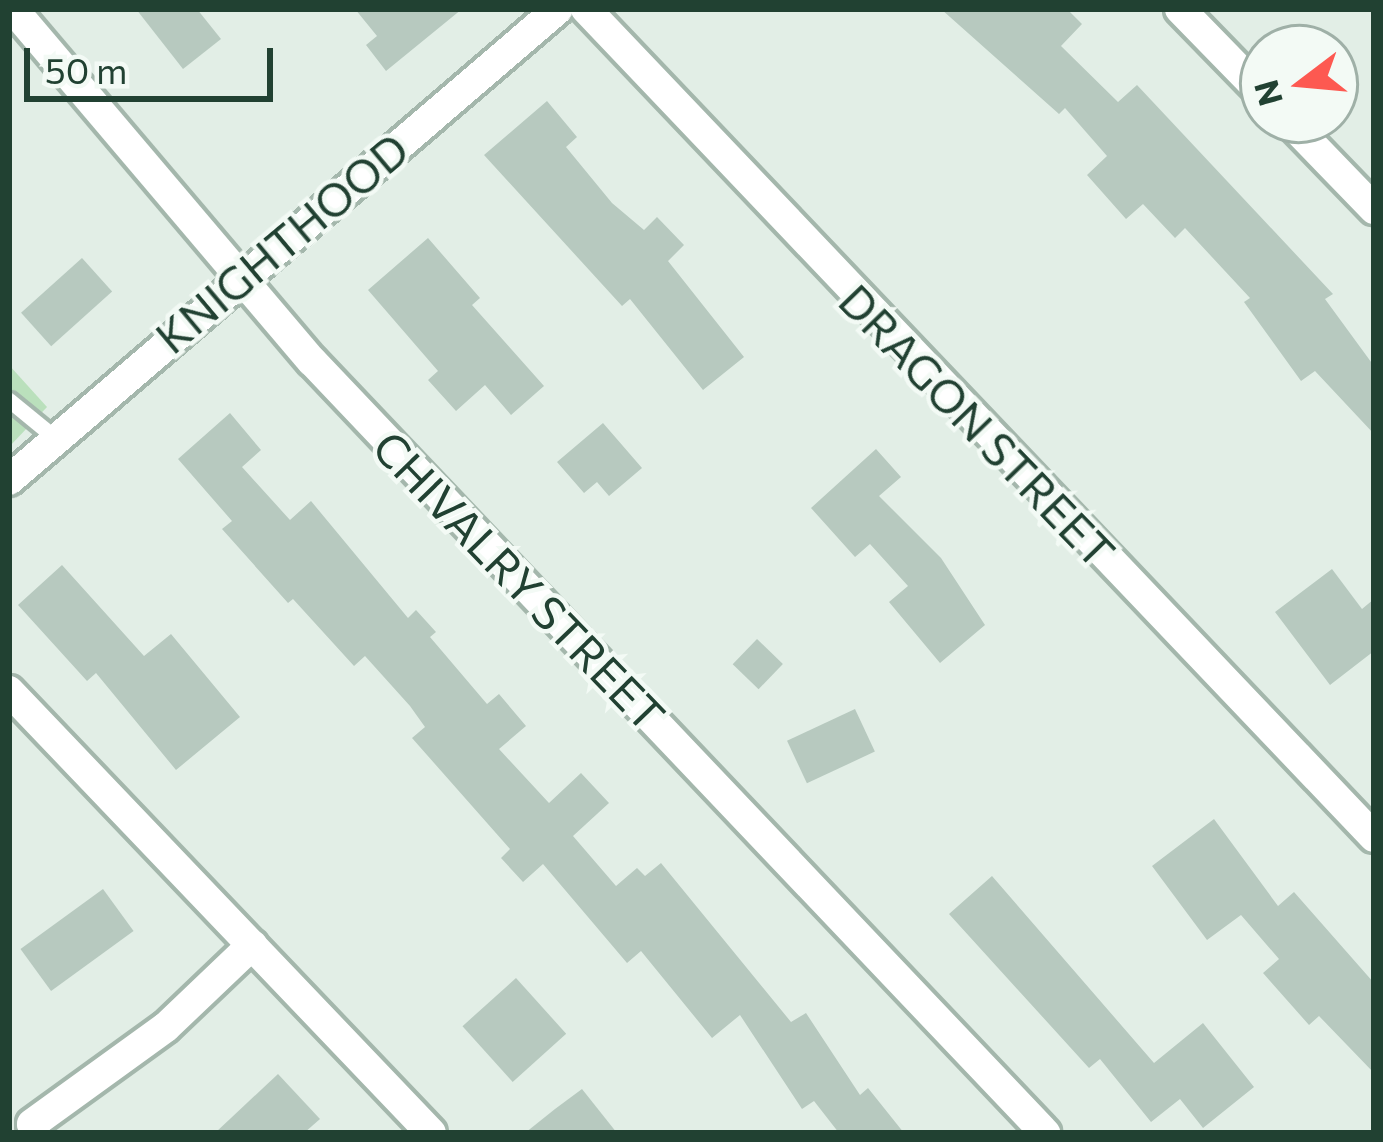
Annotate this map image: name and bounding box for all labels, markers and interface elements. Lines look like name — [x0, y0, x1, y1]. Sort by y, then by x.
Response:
scale bar — [30, 24, 279, 98]
north arrow — [1239, 24, 1359, 144]
text: 50 m — [45, 47, 127, 91]
text: N — [1244, 76, 1290, 111]
street label: KNIGHTHOOD — [144, 121, 418, 363]
street label: DRAGON STREET — [829, 272, 1127, 578]
street label: CHIVALRY STREET — [363, 419, 677, 741]

